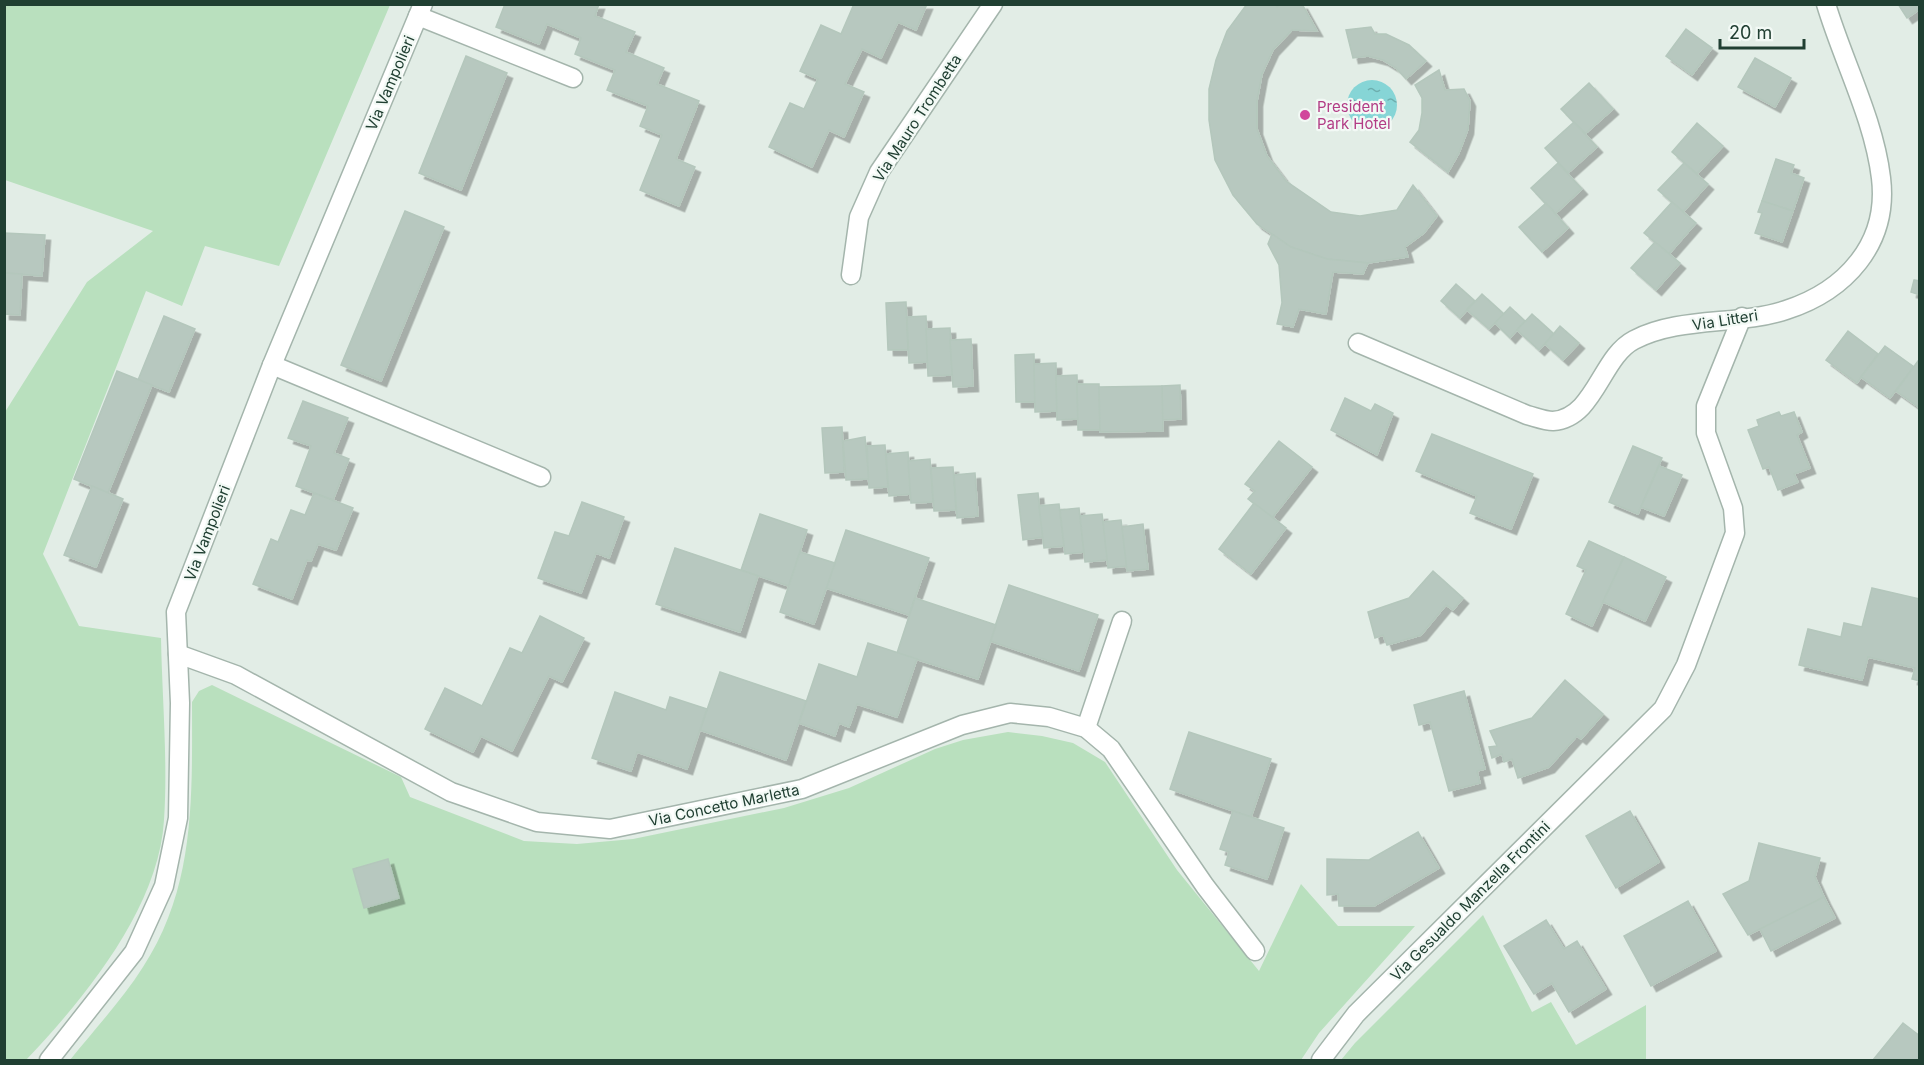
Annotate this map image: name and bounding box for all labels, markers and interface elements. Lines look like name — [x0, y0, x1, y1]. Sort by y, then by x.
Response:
scale bar — [1720, 12, 1804, 50]
text: 20 m — [1729, 22, 1772, 43]
street label: Via Vampolieri — [361, 33, 419, 133]
street label: Via Mauro Trombetta — [869, 51, 965, 185]
place label: President Park Hotel — [1317, 97, 1391, 133]
marker: President Park Hotel — [1298, 108, 1312, 122]
street label: Via Litteri — [1691, 305, 1759, 335]
street label: Via Vampolieri — [180, 482, 234, 584]
street label: Via Concetto Marletta — [647, 780, 801, 830]
street label: Via Gesualdo Manzella Frontini — [1386, 817, 1554, 985]

